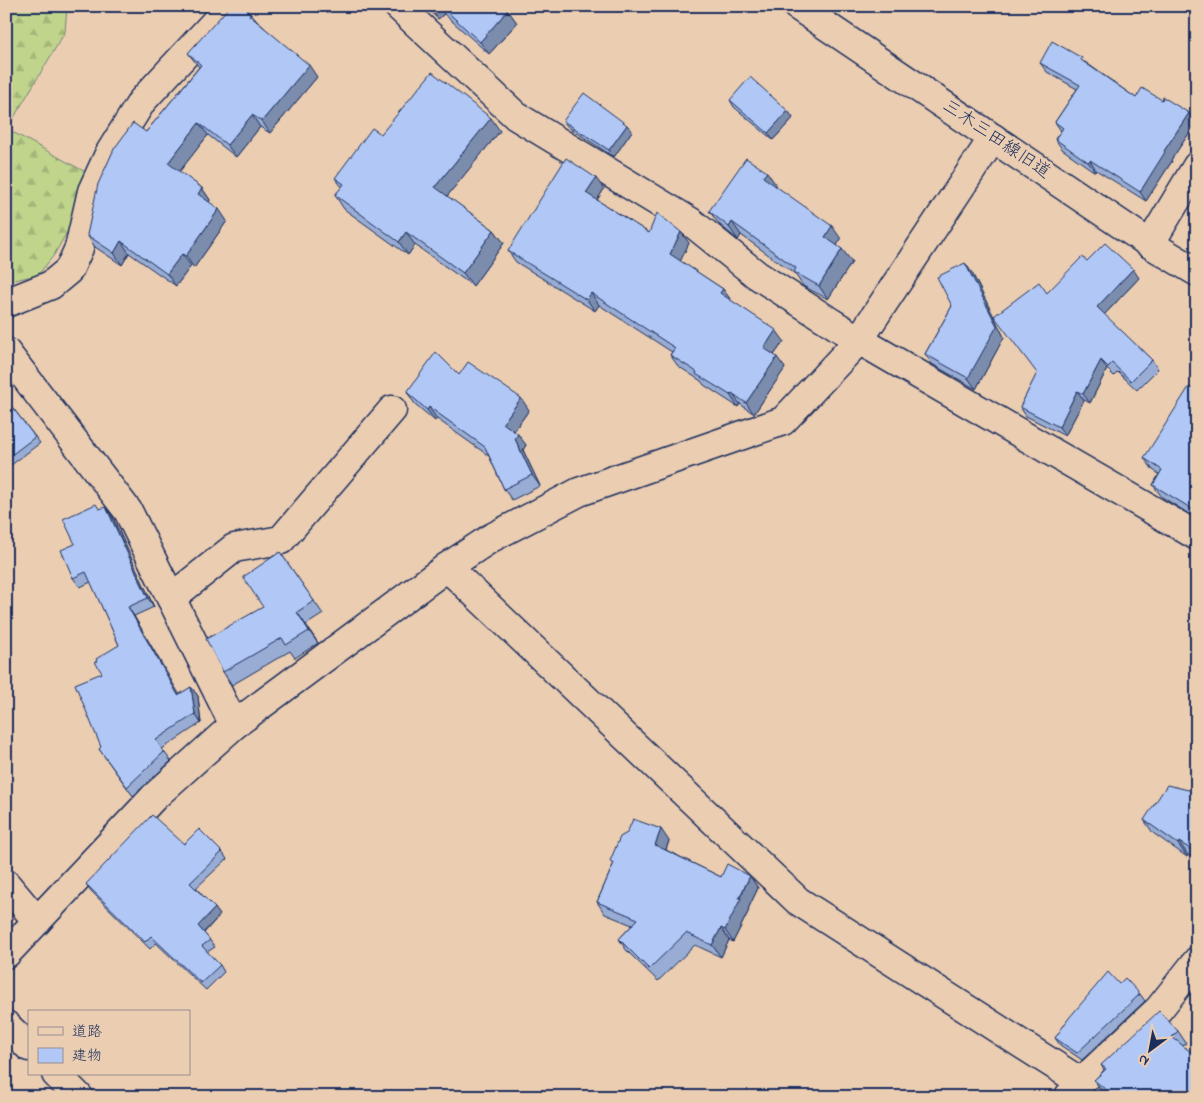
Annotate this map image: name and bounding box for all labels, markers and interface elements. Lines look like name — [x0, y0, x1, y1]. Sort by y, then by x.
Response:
street label: 三木三田線旧道 — [937, 94, 1055, 186]
legend — [28, 1010, 190, 1076]
text: 道路 — [72, 1021, 102, 1043]
north arrow — [1126, 1026, 1176, 1076]
text: 建物 — [72, 1045, 102, 1067]
text: N — [1134, 1048, 1153, 1071]

